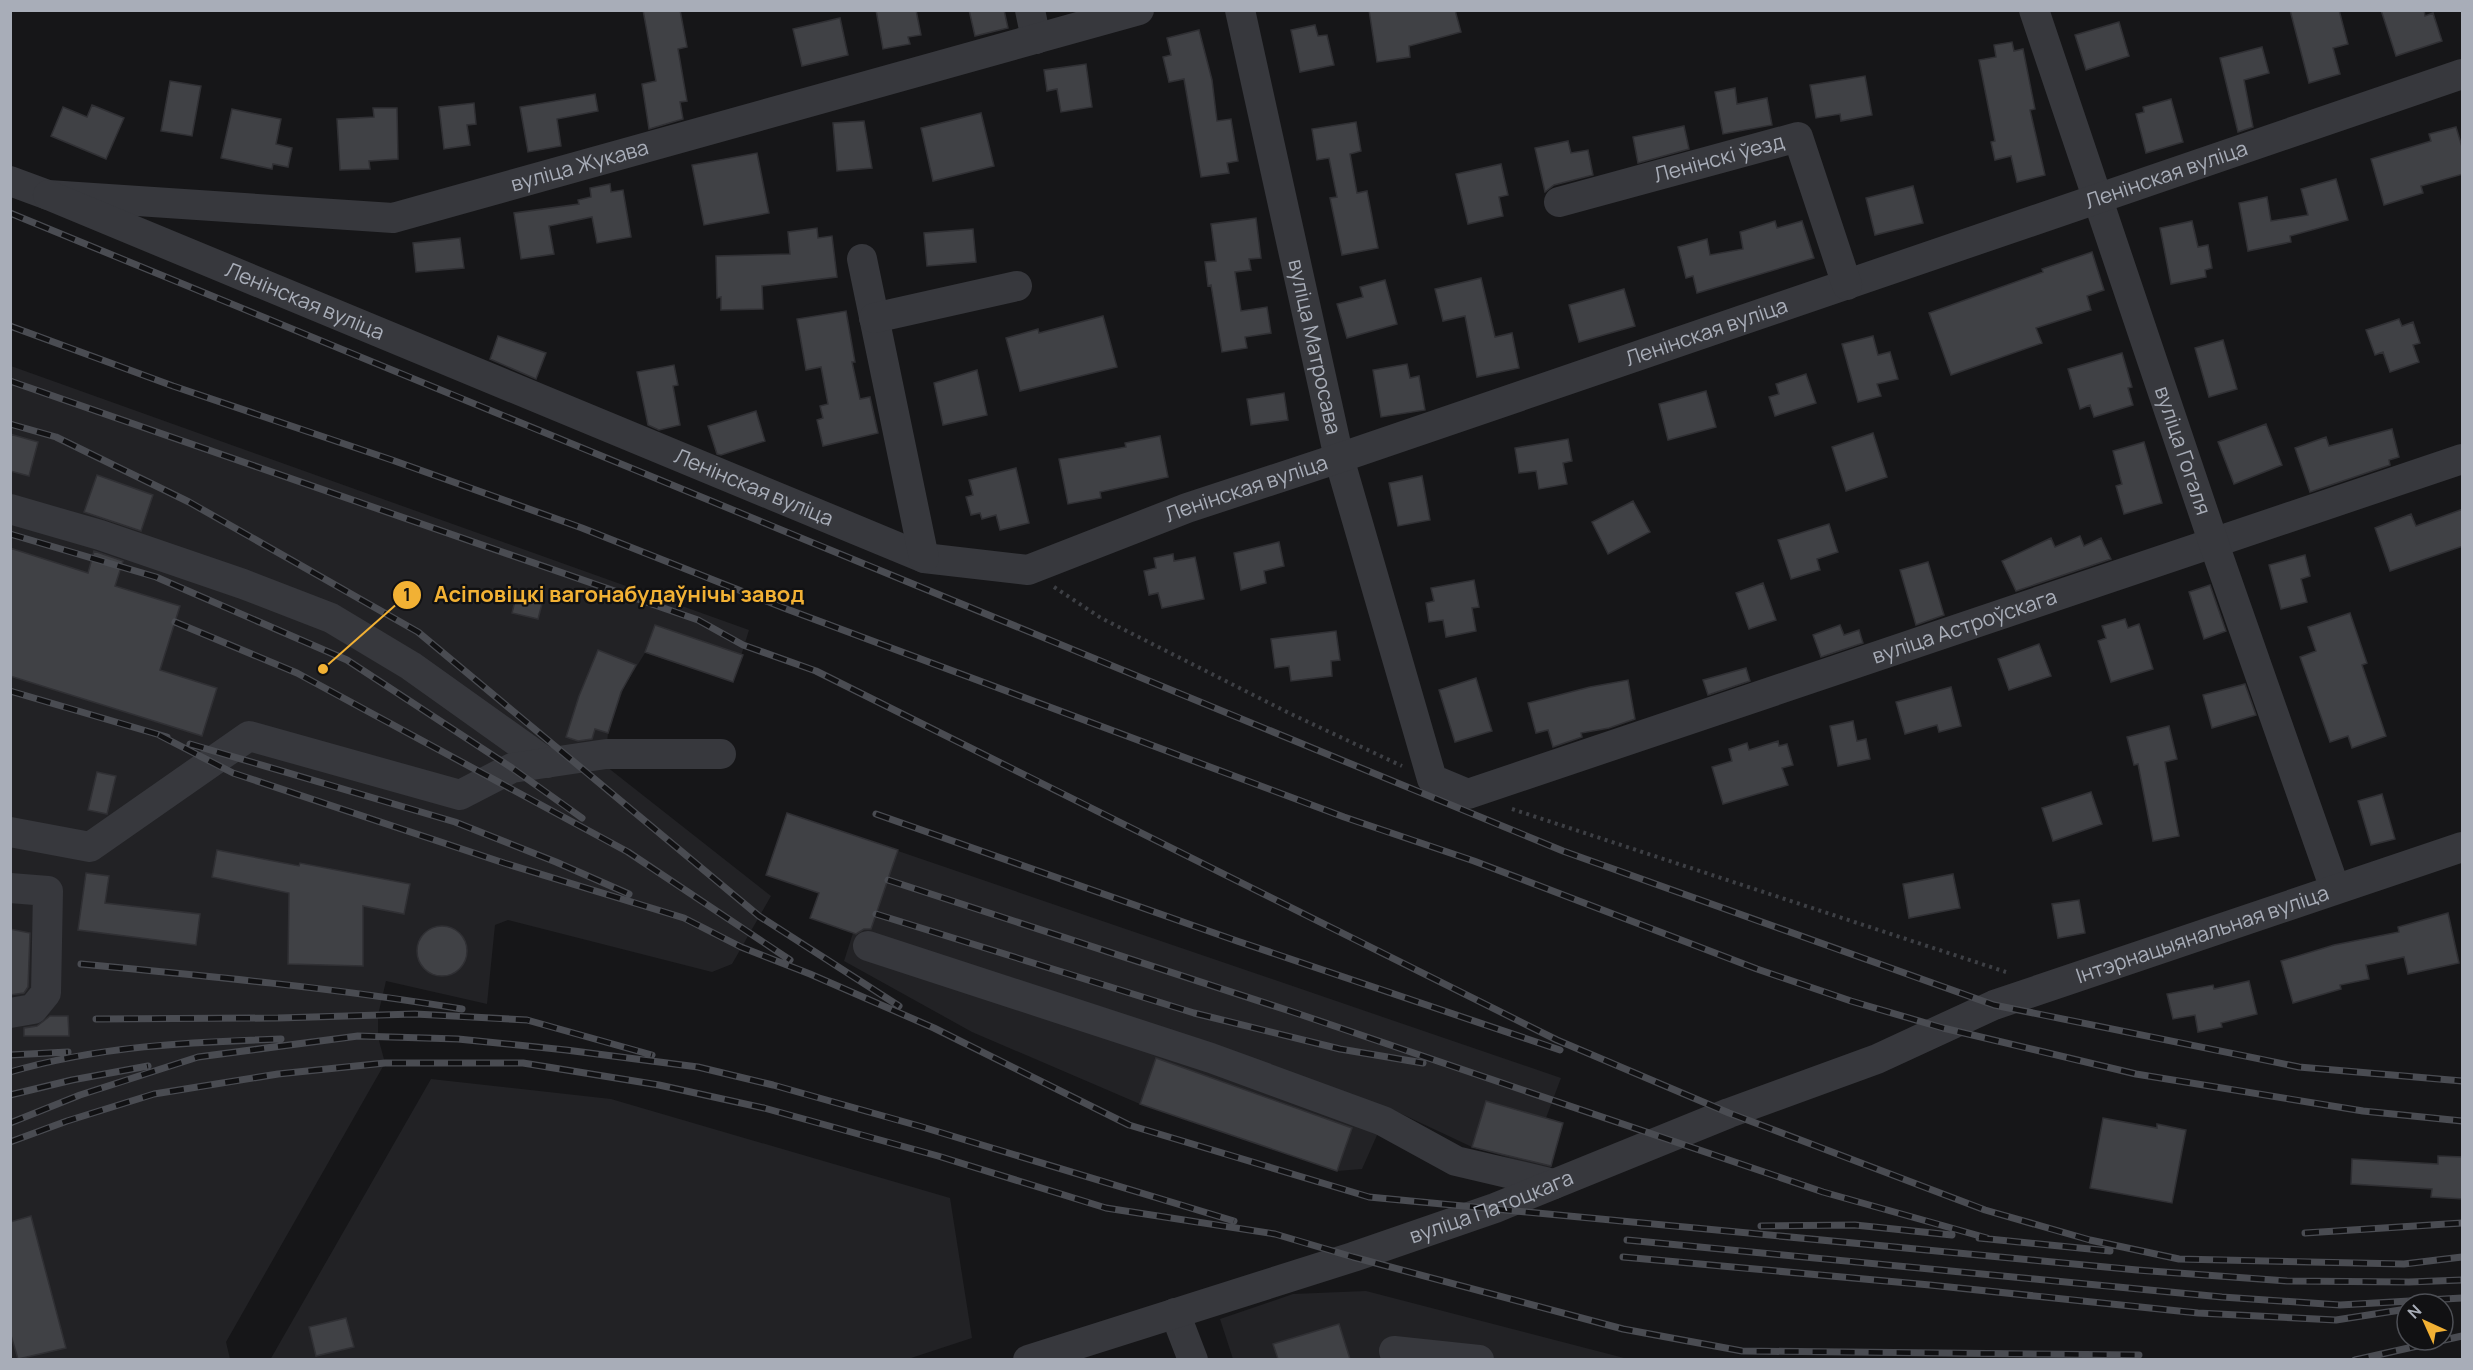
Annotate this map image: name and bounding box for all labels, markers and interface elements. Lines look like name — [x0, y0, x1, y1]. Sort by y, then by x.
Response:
street label: Ленінскі ўезд — [1651, 126, 1787, 189]
street label: вуліца Жукава — [507, 132, 651, 198]
street label: Ленінская вуліца — [2081, 133, 2251, 215]
street label: Ленінская вуліца — [221, 255, 389, 346]
street label: вуліца Матросава — [1282, 256, 1348, 437]
street label: Ленінская вуліца — [1621, 291, 1791, 372]
street label: вуліца Гогаля — [2149, 382, 2218, 518]
street label: Ленінская вуліца — [670, 441, 838, 532]
street label: Ленінская вуліца — [1161, 448, 1331, 528]
callout: Асіповіцкі вагонабудаўнічы завод — [392, 575, 816, 615]
text: Асіповіцкі вагонабудаўнічы завод — [434, 579, 804, 609]
text: 1 — [403, 582, 411, 606]
street label: вуліца Астроўскага — [1868, 582, 2060, 670]
street label: Інтэрнацыянальная вуліца — [2072, 878, 2332, 989]
street label: вуліца Патоцкага — [1405, 1163, 1577, 1250]
north arrow — [2395, 1292, 2455, 1352]
text: N — [2403, 1300, 2426, 1323]

